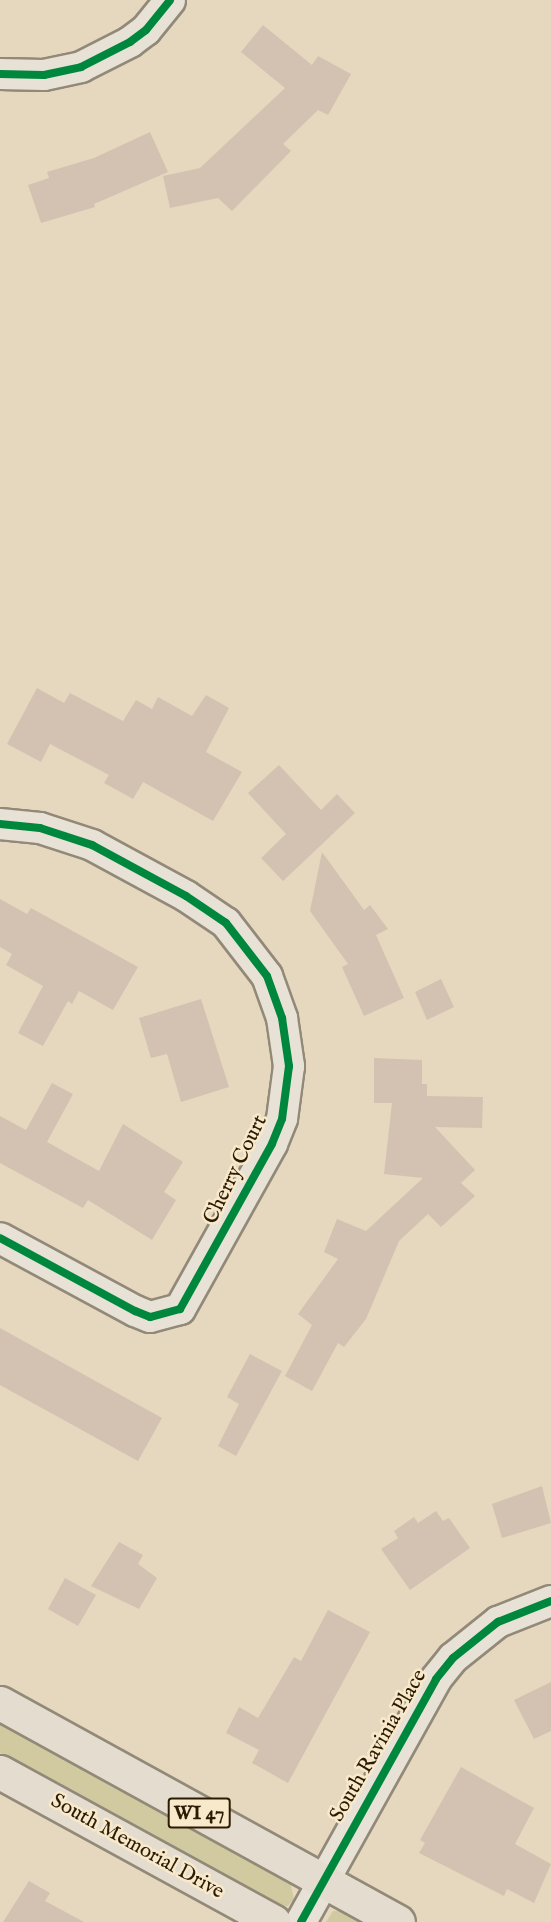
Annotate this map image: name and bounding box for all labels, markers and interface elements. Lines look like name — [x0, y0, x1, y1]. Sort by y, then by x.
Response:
street label: Cherry Court — [199, 1111, 273, 1229]
street label: South Ravinia Place — [325, 1665, 433, 1827]
street label: South Memorial Drive — [46, 1789, 228, 1905]
road number: WI 47 — [168, 1796, 230, 1830]

